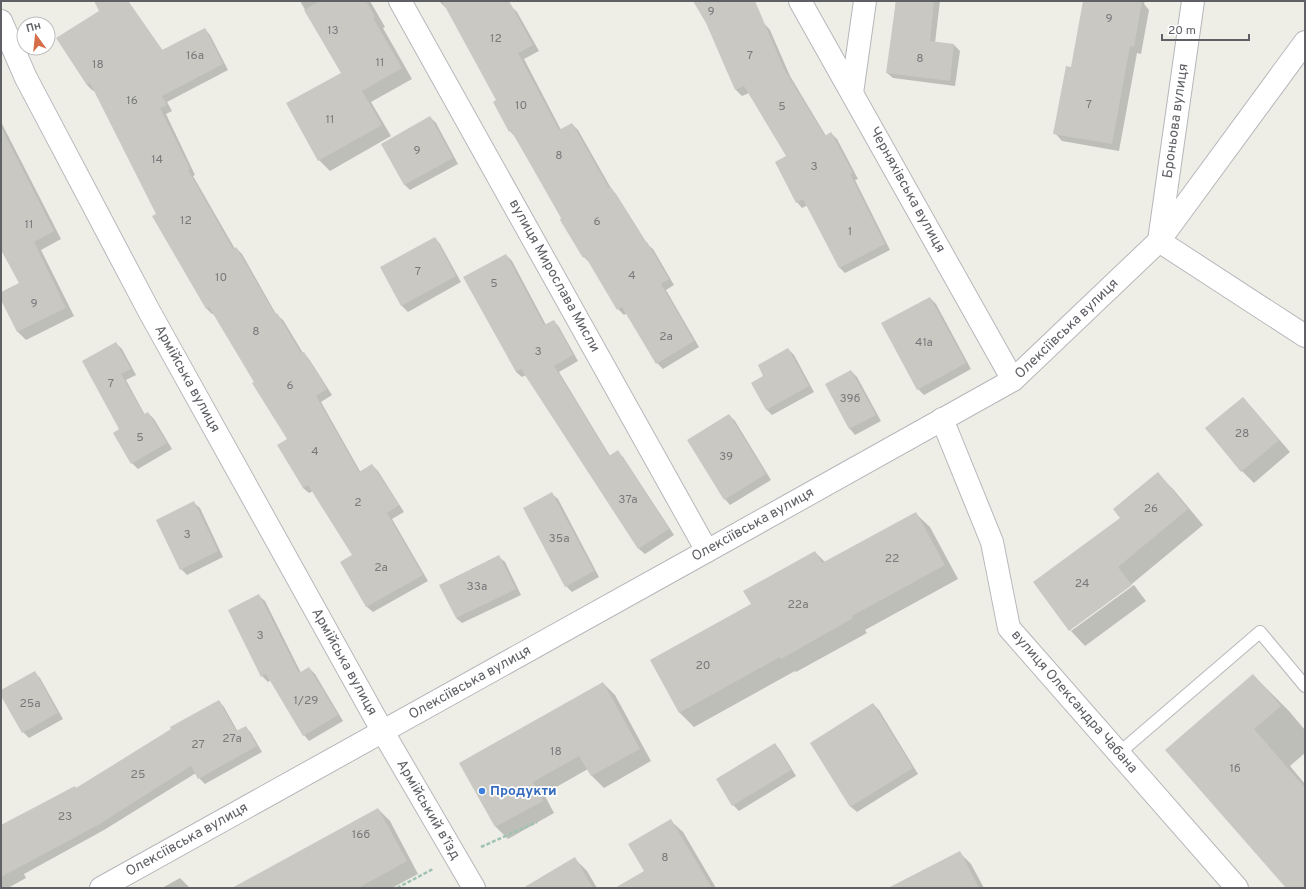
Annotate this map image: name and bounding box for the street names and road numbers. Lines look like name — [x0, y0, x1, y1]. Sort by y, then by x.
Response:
street label: Броньова вулиця — [1160, 63, 1192, 179]
street label: Черняхівська вулиця — [865, 124, 949, 256]
street label: вулиця Мирослава Мисли — [505, 197, 603, 355]
street label: Олексіївська вулиця — [1012, 275, 1122, 383]
street label: Армійська вулиця — [150, 322, 224, 436]
street label: Олексіївська вулиця — [689, 484, 817, 566]
street label: Армійська вулиця — [307, 605, 381, 719]
street label: вулиця Олександра Чабана — [1007, 627, 1141, 777]
street label: Олексіївська вулиця — [406, 642, 534, 724]
street label: Армійський в’їзд — [393, 757, 463, 863]
street label: Олексіївська вулиця — [123, 799, 251, 881]

